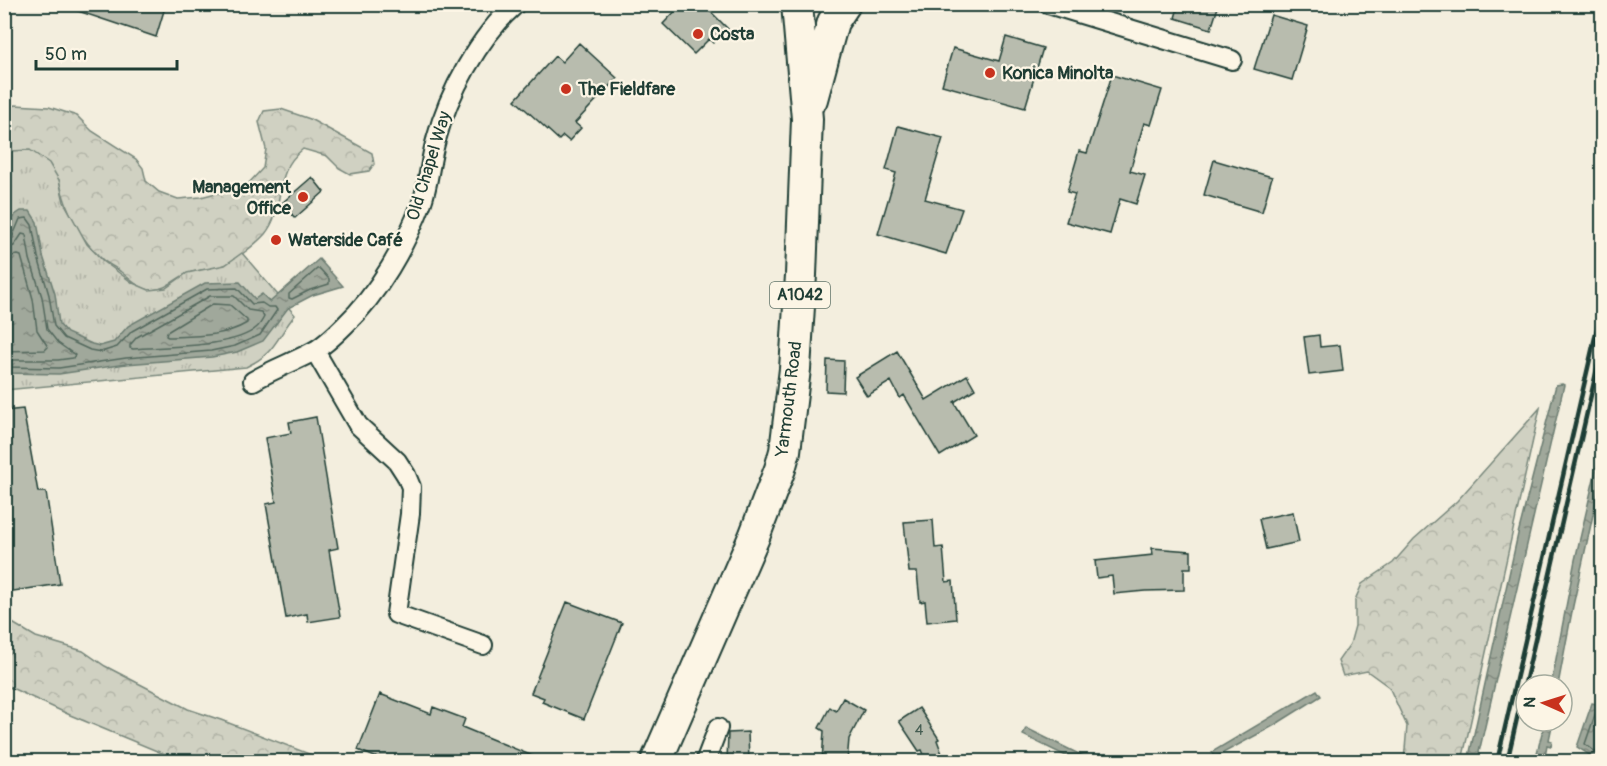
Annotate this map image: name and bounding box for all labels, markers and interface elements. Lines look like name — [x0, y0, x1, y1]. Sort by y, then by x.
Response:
place label: Costa — [710, 23, 755, 46]
marker: Costa — [691, 27, 705, 41]
scale bar — [36, 33, 177, 71]
text: 50 m — [45, 43, 87, 66]
place label: Konica Minolta — [1002, 62, 1114, 85]
marker: Konica Minolta — [983, 66, 997, 80]
place label: The Fieldfare — [577, 78, 676, 101]
marker: The Fieldfare — [559, 82, 573, 96]
street label: Old Chapel Way — [401, 108, 457, 224]
place label: Management Office — [192, 176, 292, 220]
marker: Management Office — [296, 190, 310, 204]
place label: Waterside Café — [288, 229, 404, 252]
marker: Waterside Café — [269, 233, 283, 247]
road number: A1042 — [770, 282, 830, 308]
street label: Yarmouth Road — [770, 340, 807, 459]
north arrow — [1514, 673, 1574, 733]
text: N — [1520, 696, 1540, 708]
house number: 4 — [915, 721, 924, 740]

